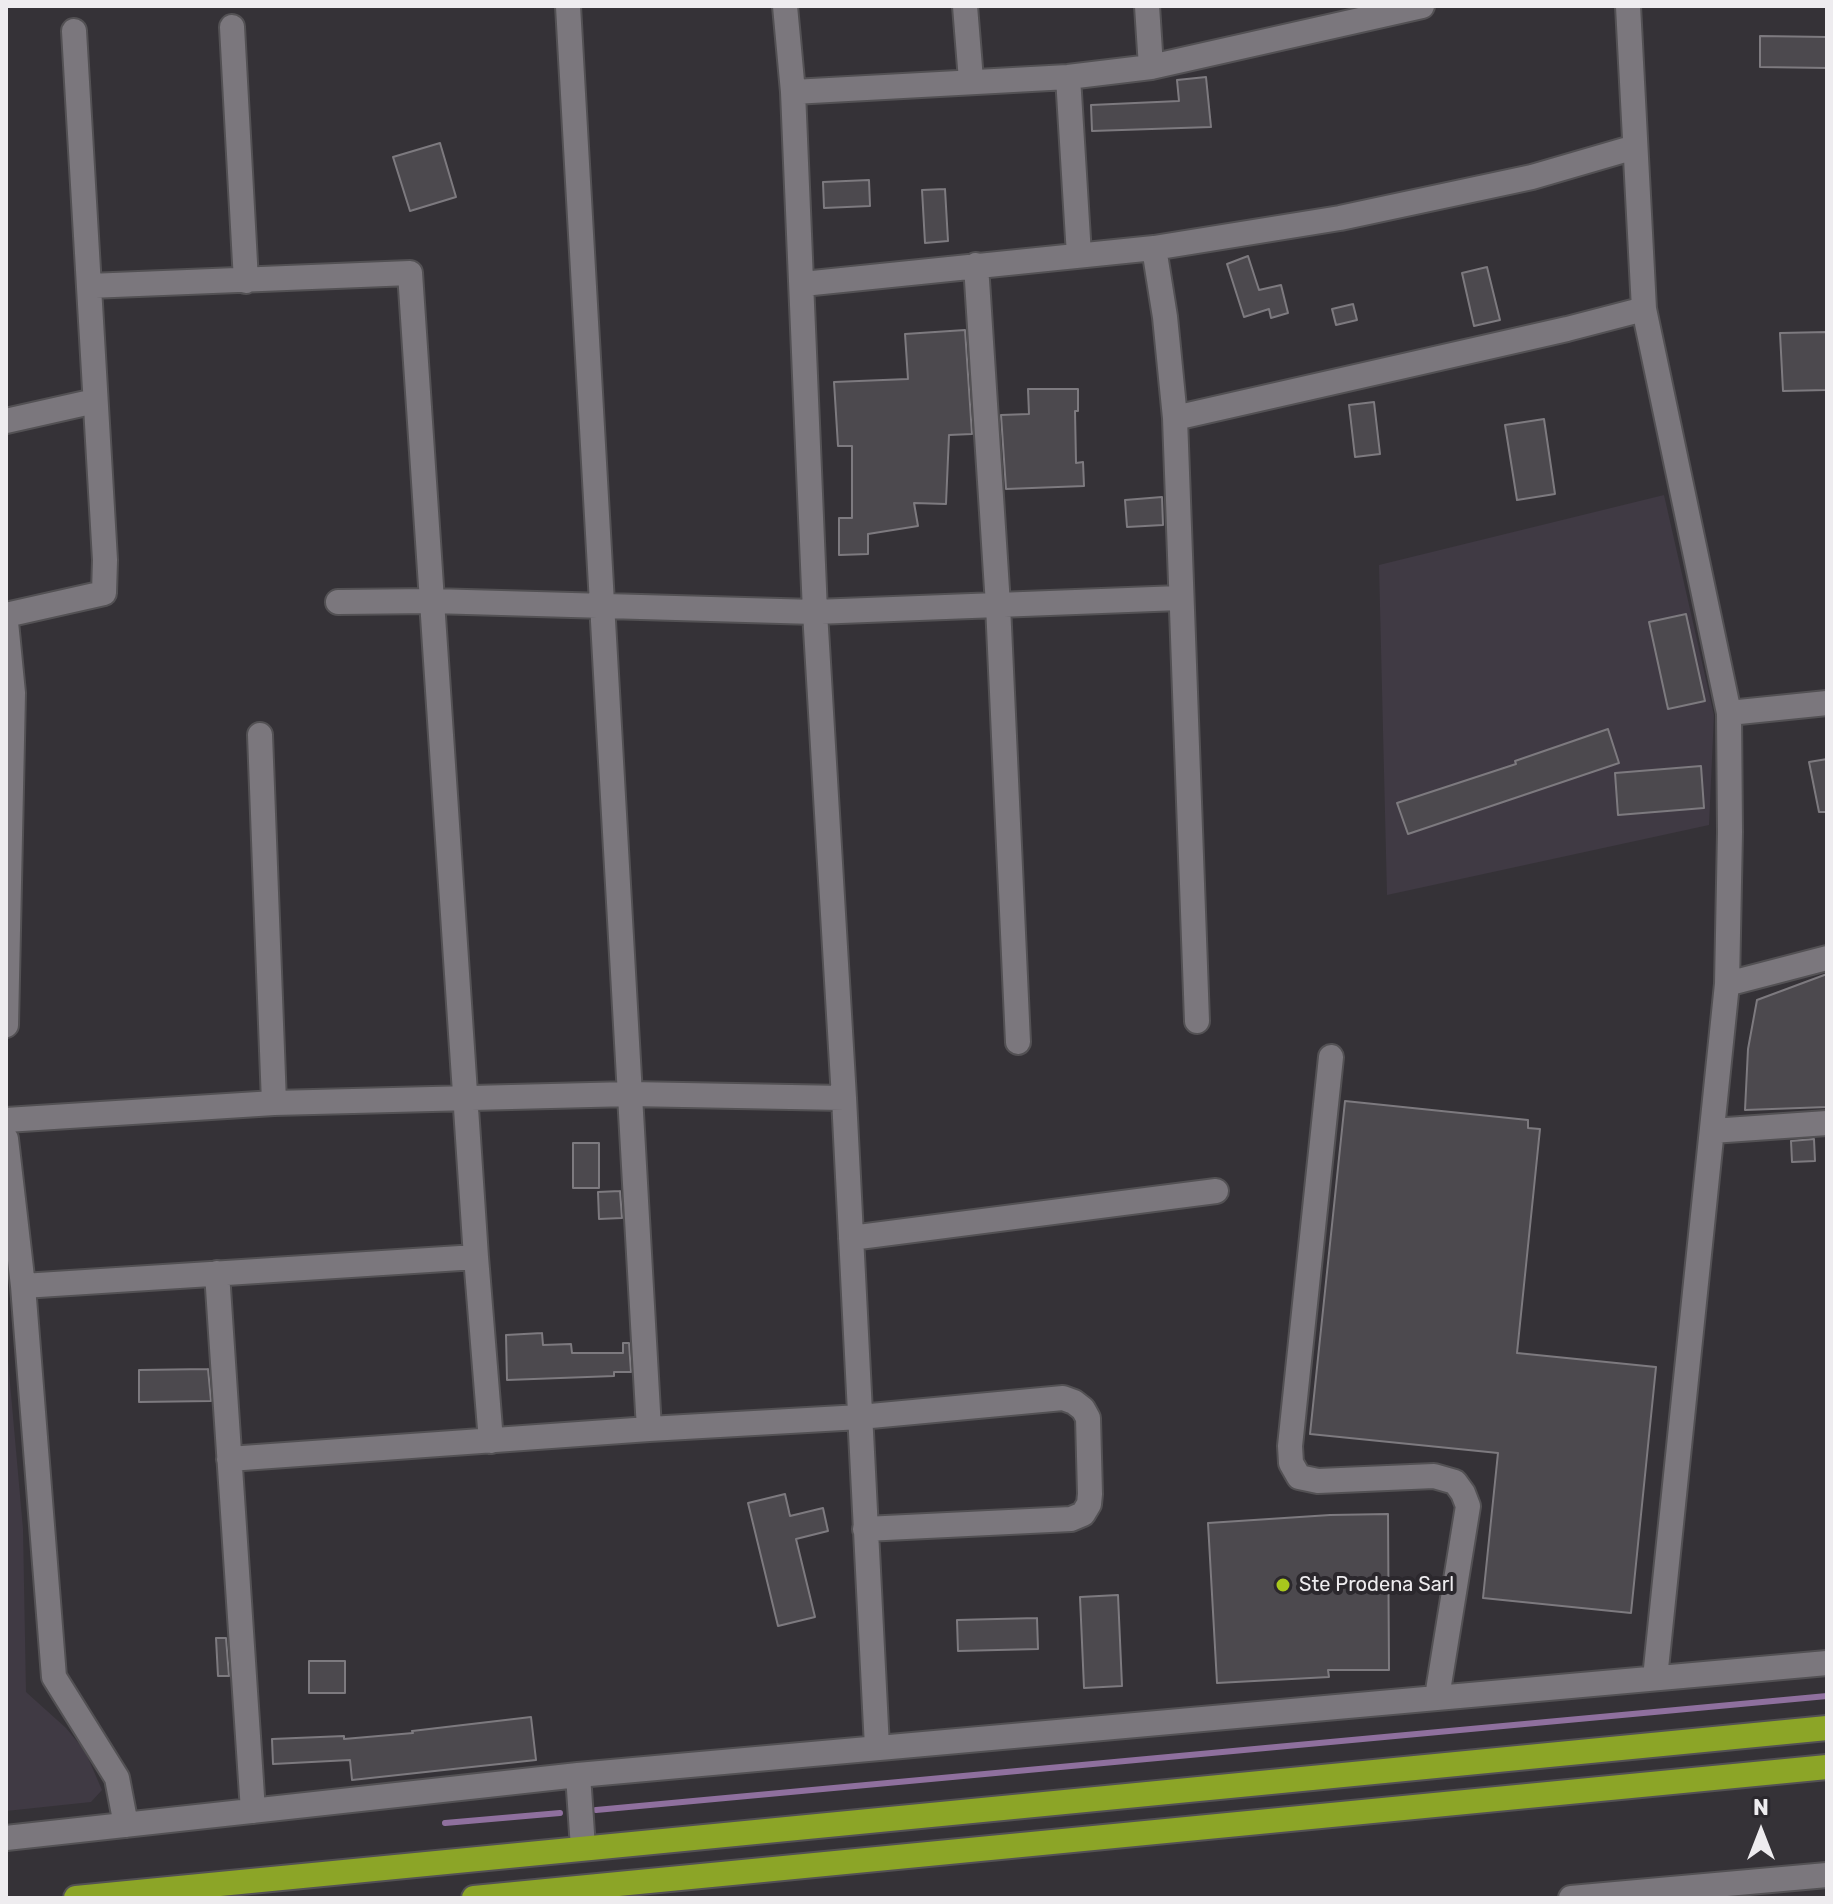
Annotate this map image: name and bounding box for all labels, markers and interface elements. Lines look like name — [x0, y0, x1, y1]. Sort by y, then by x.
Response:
place label: Ste Prodena Sarl — [1299, 1573, 1454, 1597]
marker: Ste Prodena Sarl — [1274, 1576, 1292, 1594]
north arrow — [1721, 1792, 1801, 1872]
text: N — [1753, 1794, 1769, 1821]

